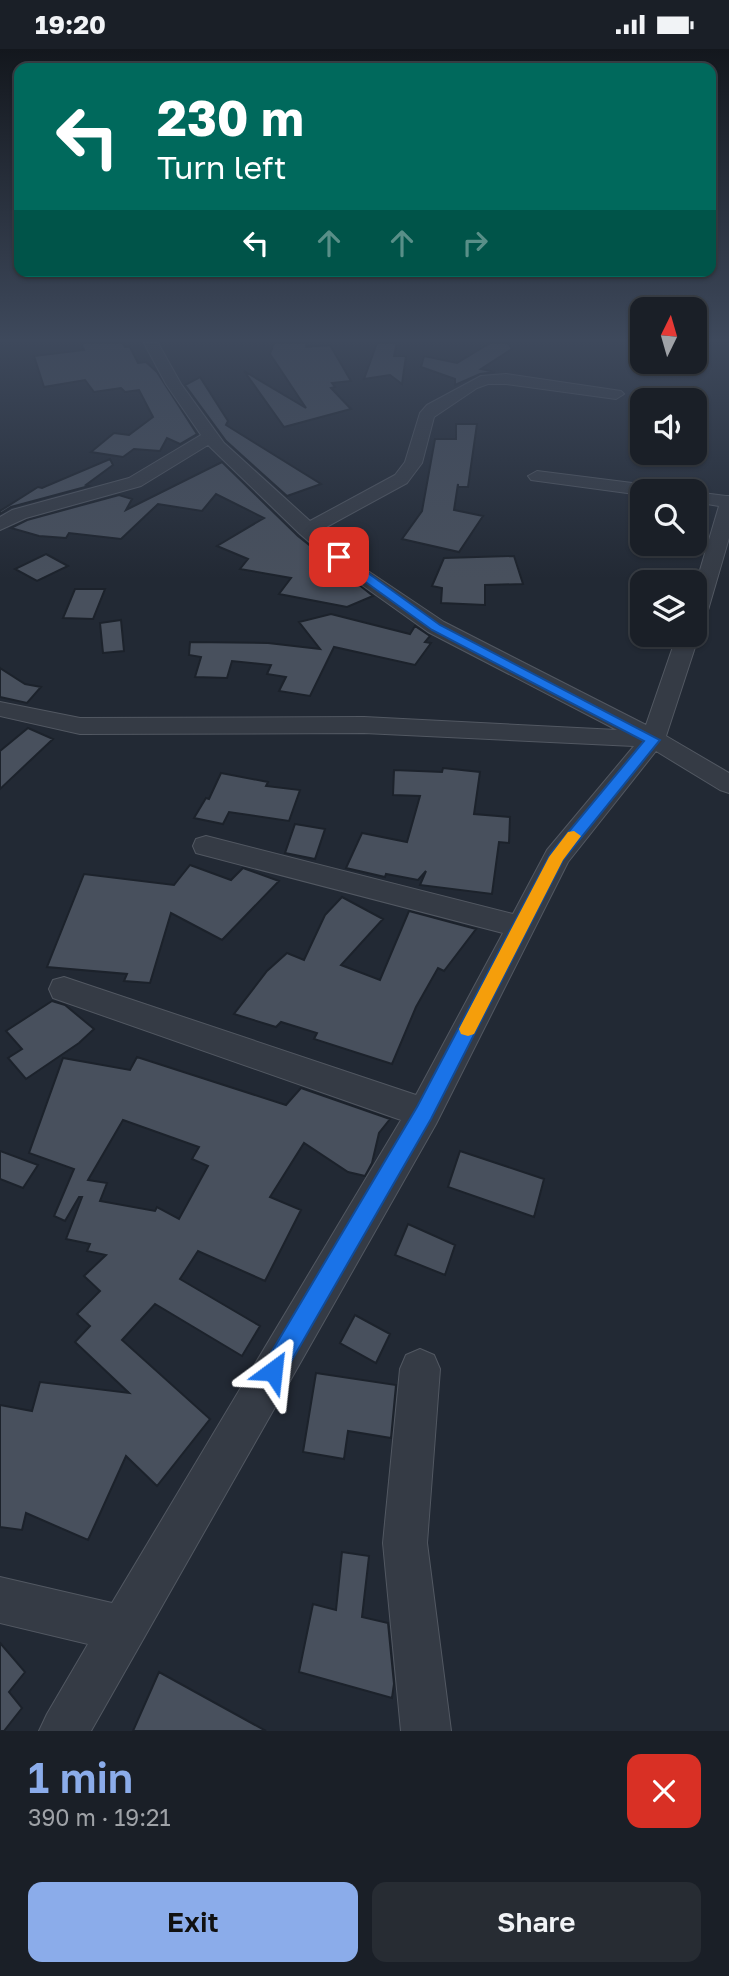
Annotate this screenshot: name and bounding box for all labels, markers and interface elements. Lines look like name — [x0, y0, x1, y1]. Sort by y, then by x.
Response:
text: 19:20 — [35, 9, 106, 40]
text: 230 m — [157, 88, 304, 147]
icon: left — [42, 91, 133, 182]
text: Turn left — [157, 148, 286, 186]
icon: left — [237, 224, 275, 262]
icon: ahead — [310, 224, 348, 262]
icon: ahead — [383, 224, 421, 262]
icon: right — [456, 224, 494, 262]
north arrow — [630, 297, 707, 375]
map controls — [630, 297, 707, 647]
button: sound — [630, 388, 707, 465]
button: search — [630, 479, 707, 556]
pin — [309, 527, 369, 587]
icon: arrive — [320, 538, 358, 576]
button: layers — [630, 570, 707, 647]
position arrow — [236, 1334, 310, 1408]
text: 1 min — [28, 1752, 133, 1802]
button: close — [627, 1754, 701, 1828]
text: 390 m · 19:21 — [28, 1803, 171, 1831]
button: Exit — [28, 1882, 358, 1962]
button: Share — [372, 1882, 701, 1962]

